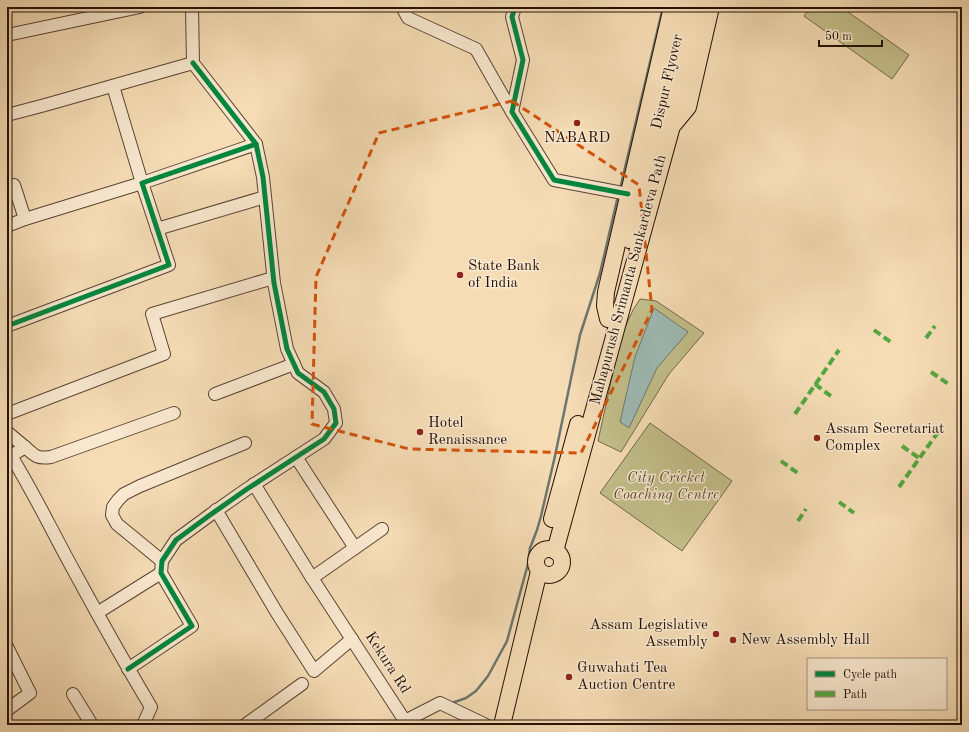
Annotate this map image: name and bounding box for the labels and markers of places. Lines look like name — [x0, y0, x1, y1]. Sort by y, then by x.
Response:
marker: NABARD — [572, 118, 582, 128]
place label: NABARD — [544, 131, 610, 146]
place label: State Bank of India — [468, 259, 540, 291]
marker: State Bank of India — [455, 270, 465, 280]
place label: Hotel Renaissance — [428, 416, 507, 448]
place label: Assam Secretariat Complex — [825, 422, 944, 454]
marker: Hotel Renaissance — [415, 427, 425, 437]
marker: Assam Secretariat Complex — [812, 433, 822, 443]
place label: Assam Legislative Assembly — [589, 618, 708, 650]
marker: Assam Legislative Assembly — [711, 629, 721, 639]
place label: New Assembly Hall — [741, 633, 870, 648]
marker: New Assembly Hall — [728, 635, 738, 645]
place label: Guwahati Tea Auction Centre — [577, 661, 676, 693]
marker: Guwahati Tea Auction Centre — [564, 672, 574, 682]

